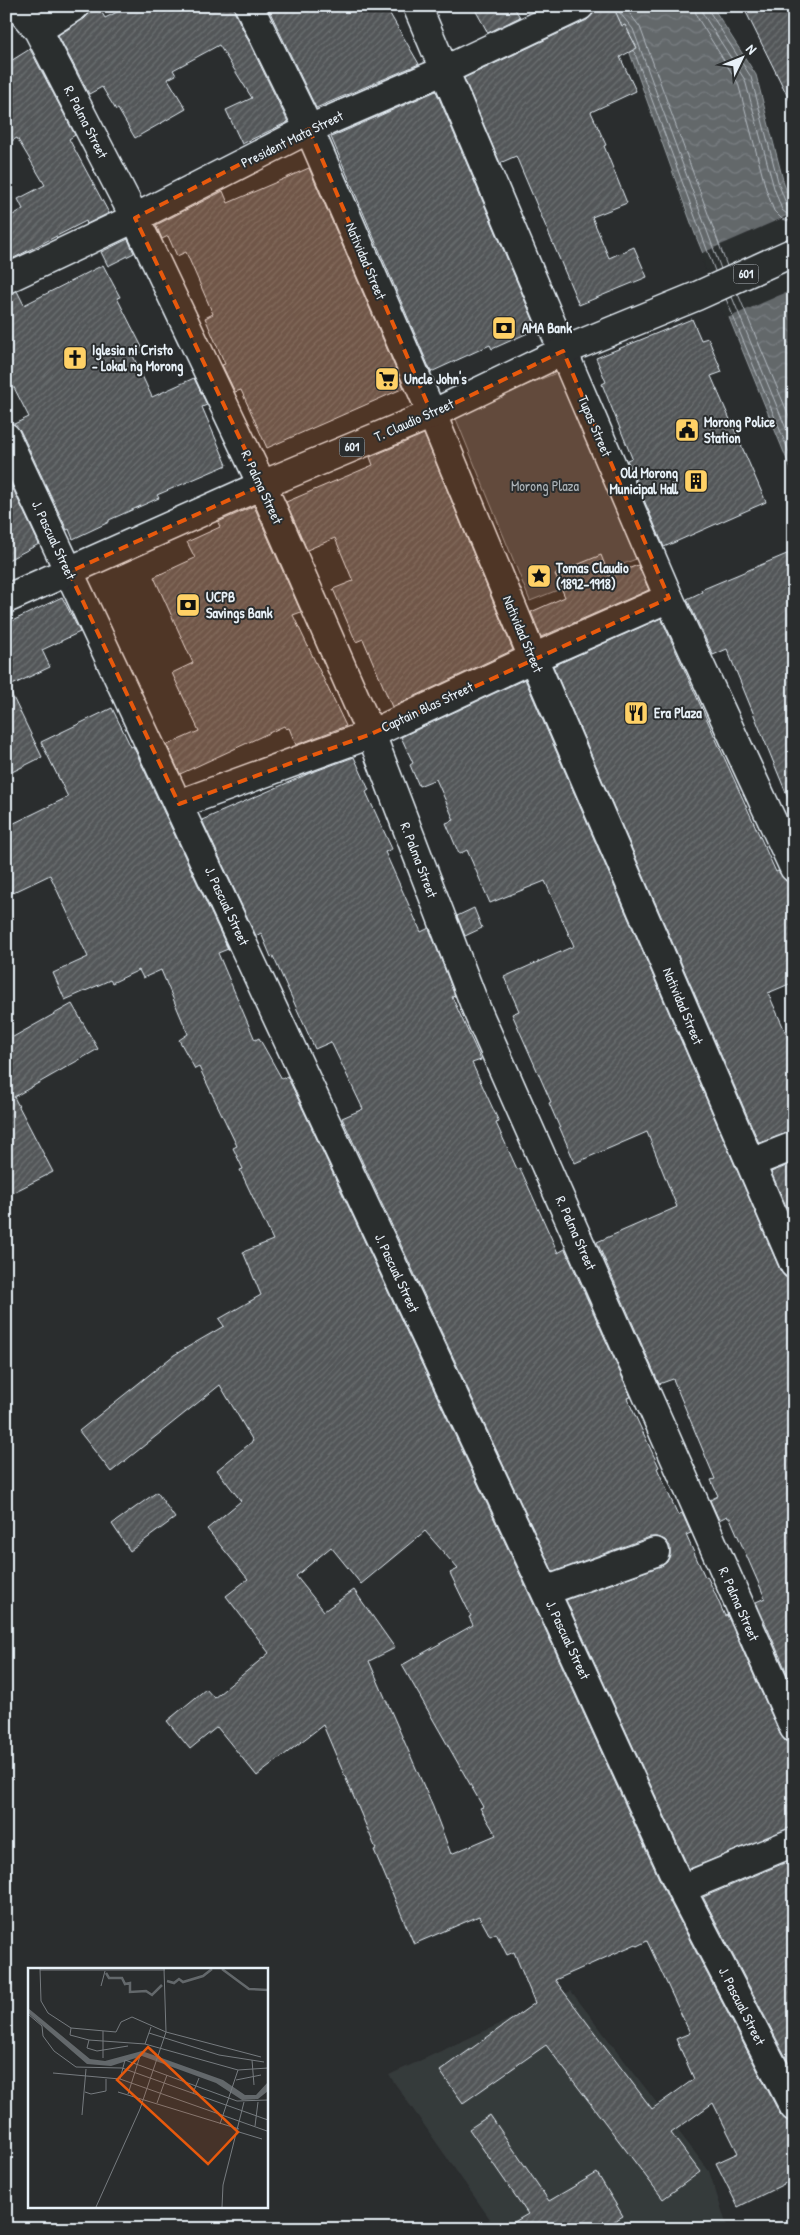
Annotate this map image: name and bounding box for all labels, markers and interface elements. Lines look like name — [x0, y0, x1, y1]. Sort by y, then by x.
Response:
north arrow — [718, 32, 768, 82]
text: N — [742, 40, 762, 58]
street label: R. Palma Street — [60, 82, 113, 162]
street label: President Mata Street — [237, 105, 346, 172]
street label: Natividad Street — [342, 219, 391, 302]
road number: 601 — [734, 264, 758, 284]
bank icon: AMA Bank — [491, 315, 517, 341]
place label: AMA Bank — [522, 318, 572, 337]
place label: Iglesia ni Cristo - Lokal ng Morong — [92, 340, 183, 377]
church icon: Iglesia ni Cristo - Lokal ng Morong — [62, 345, 88, 371]
supermarket icon: Uncle John's — [374, 366, 400, 392]
place label: Uncle John's — [404, 369, 467, 388]
street label: Tupas Street — [573, 392, 617, 460]
street label: T. Claudio Street — [371, 393, 457, 446]
place label: Morong Police Station — [704, 412, 775, 447]
public building icon: Morong Police Station — [674, 417, 700, 443]
road number: 601 — [340, 438, 364, 457]
street label: R. Palma Street — [237, 447, 288, 527]
place label: Old Morong Municipal Hall — [610, 463, 679, 500]
building icon: Old Morong Municipal Hall — [683, 468, 709, 494]
park label: Morong Plaza — [511, 476, 580, 496]
street label: J. Pascual Street — [28, 497, 81, 583]
place label: Tomas Claudio (1892–1918) — [555, 558, 629, 593]
place icon: Tomas Claudio (1892–1918) — [526, 563, 552, 589]
place label: UCPB Savings Bank — [206, 587, 273, 624]
bank icon: UCPB Savings Bank — [175, 592, 201, 618]
street label: Natividad Street — [499, 592, 548, 675]
street label: Captain Blas Street — [378, 677, 477, 737]
restaurant icon: Era Plaza — [623, 700, 649, 726]
place label: Era Plaza — [654, 703, 702, 722]
street label: R. Palma Street — [396, 819, 443, 900]
street label: J. Pascual Street — [201, 863, 254, 949]
street label: Natividad Street — [659, 964, 708, 1047]
street label: R. Palma Street — [552, 1193, 601, 1273]
street label: J. Pascual Street — [371, 1230, 424, 1316]
street label: R. Palma Street — [715, 1564, 764, 1644]
street label: J. Pascual Street — [542, 1597, 595, 1683]
street label: J. Pascual Street — [715, 1964, 770, 2048]
inset map — [28, 1968, 268, 2208]

